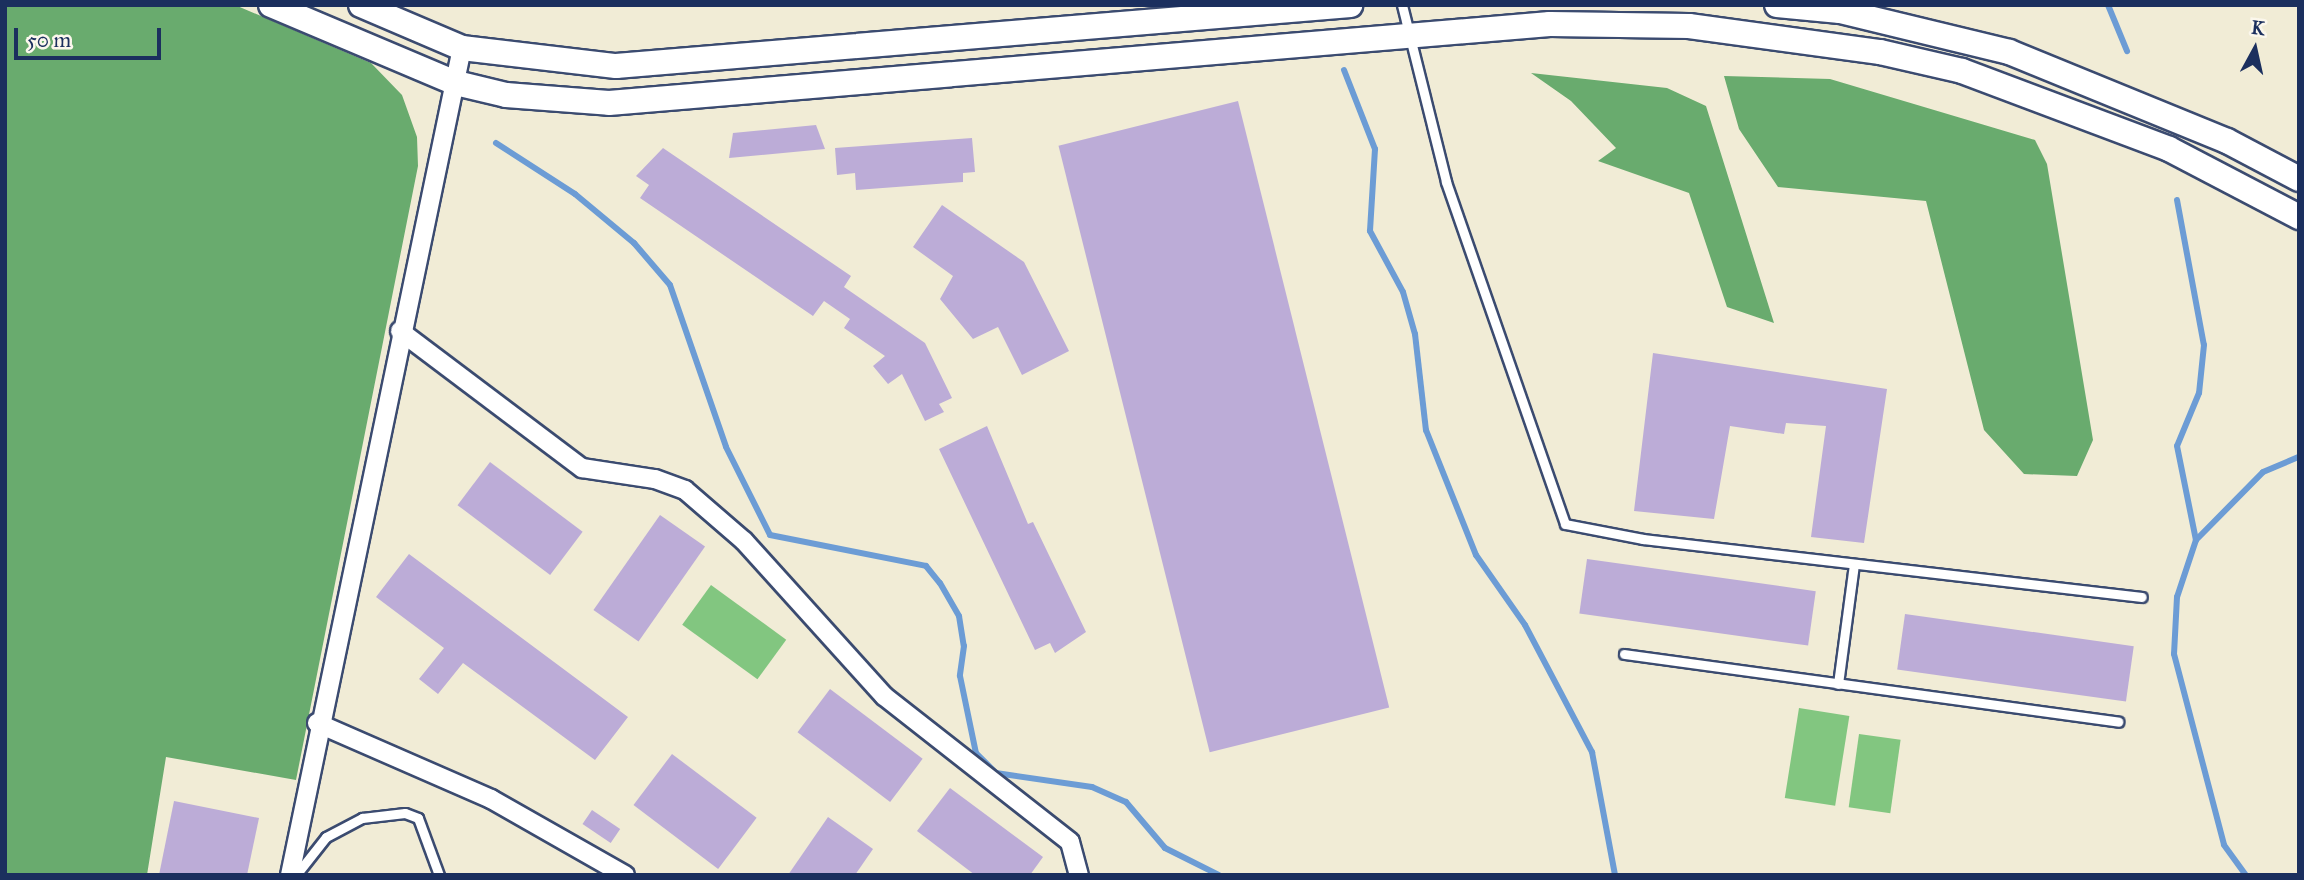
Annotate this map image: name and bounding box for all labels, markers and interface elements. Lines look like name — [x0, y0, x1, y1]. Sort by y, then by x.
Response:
scale bar — [18, 14, 164, 58]
north arrow — [2220, 14, 2290, 84]
text: K — [2250, 15, 2266, 40]
text: 50 m — [27, 27, 71, 53]

